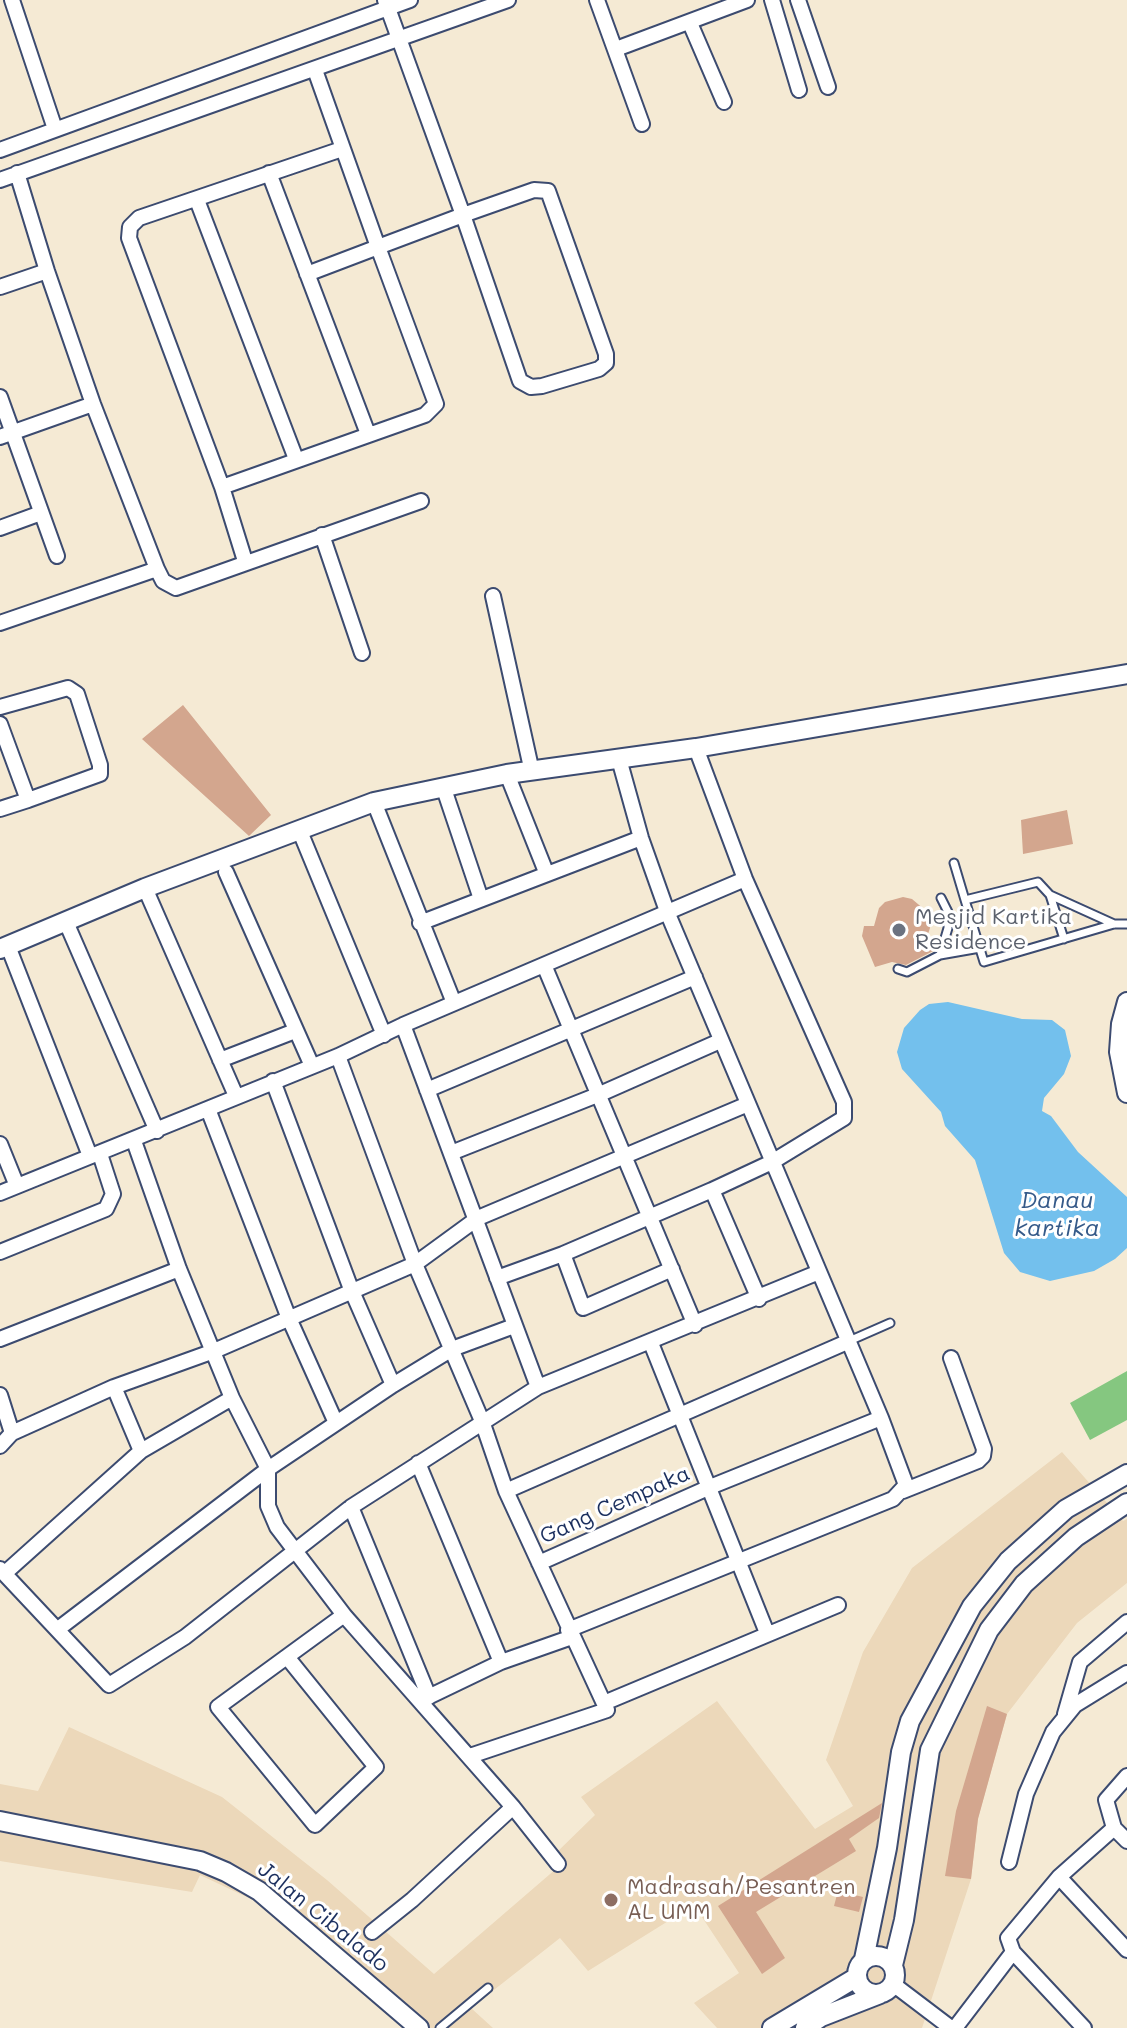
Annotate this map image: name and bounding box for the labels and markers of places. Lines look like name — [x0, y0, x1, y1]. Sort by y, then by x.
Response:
place label: Mesjid Kartika Residence — [915, 904, 1072, 956]
marker: Mesjid Kartika Residence — [890, 921, 908, 939]
place label: Madrasah/Pesantren AL UMM — [627, 1874, 855, 1926]
marker: Madrasah/Pesantren AL UMM — [602, 1891, 620, 1909]

